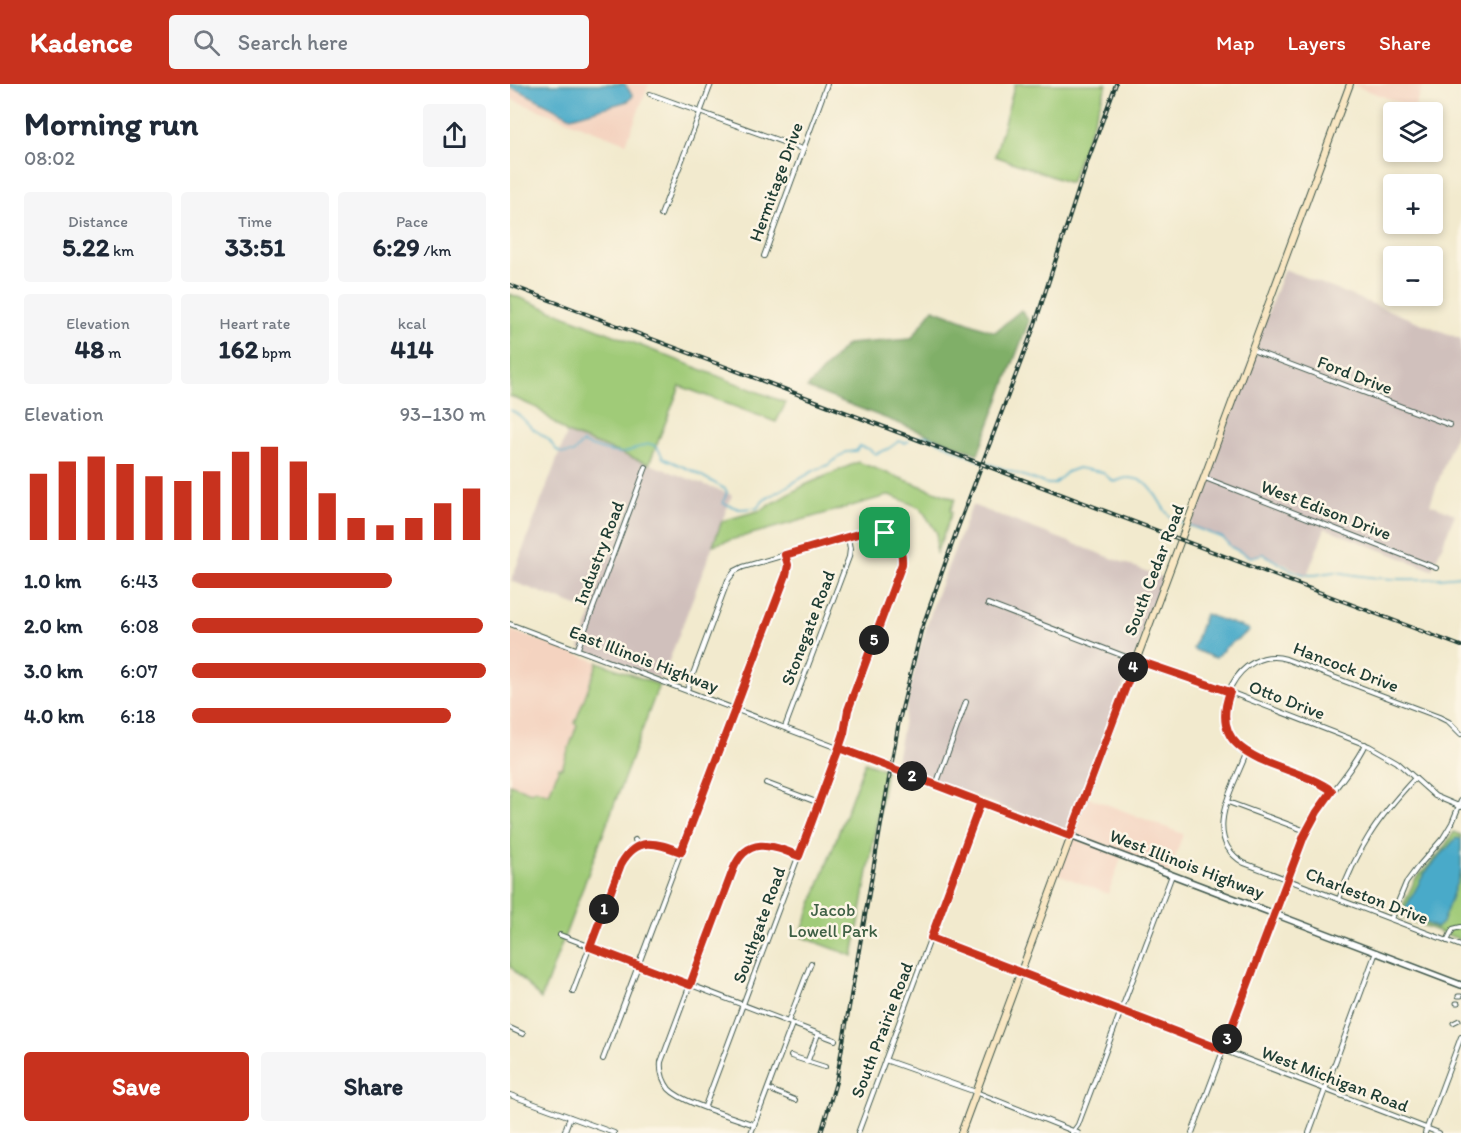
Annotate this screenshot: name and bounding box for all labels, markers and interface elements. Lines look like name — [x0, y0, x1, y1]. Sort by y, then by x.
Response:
search box — [169, 15, 589, 69]
text: Kadence — [30, 25, 133, 59]
icon: search — [190, 26, 223, 59]
text: Search here — [238, 29, 348, 56]
text: Map — [1216, 30, 1255, 55]
text: Layers — [1288, 30, 1346, 55]
text: Share — [1379, 30, 1431, 55]
map controls — [1383, 102, 1443, 306]
button: layers — [1383, 102, 1443, 162]
text: Morning run — [24, 104, 199, 143]
button: share — [423, 104, 486, 167]
street label: Hermitage Drive — [744, 119, 808, 245]
text: 08:02 — [24, 146, 75, 170]
button: + — [1383, 174, 1443, 234]
text: Distance — [68, 212, 128, 231]
text: Time — [238, 212, 272, 231]
text: Pace — [396, 212, 428, 231]
text: 5.22 — [62, 231, 109, 263]
text: 33:51 — [225, 231, 285, 263]
text: 6:29 — [373, 231, 420, 263]
text: km — [109, 241, 134, 260]
text: /km — [420, 241, 451, 260]
button: − — [1383, 246, 1443, 306]
text: Elevation — [66, 314, 130, 333]
text: Heart rate — [220, 314, 290, 333]
text: kcal — [398, 314, 426, 333]
text: 48 — [75, 333, 104, 365]
text: 162 — [219, 333, 258, 365]
text: 414 — [390, 333, 434, 365]
text: m — [104, 343, 121, 362]
text: bpm — [258, 343, 291, 362]
street label: Ford Drive — [1314, 351, 1396, 399]
text: Elevation — [24, 402, 103, 426]
text: 93–130 m — [400, 402, 486, 426]
street label: West Edison Drive — [1258, 475, 1394, 545]
street label: Industry Road — [569, 498, 629, 608]
street label: South Cedar Road — [1119, 501, 1189, 639]
pin — [859, 507, 910, 558]
icon: arrive — [868, 516, 901, 549]
street label: Stonegate Road — [776, 567, 840, 689]
text: 1.0 km — [24, 569, 81, 593]
text: 6:43 — [120, 569, 158, 593]
text: 2.0 km — [24, 614, 83, 638]
text: 6:08 — [120, 614, 159, 638]
street label: East Illinois Highway — [566, 620, 722, 698]
pin: 5 — [859, 625, 889, 655]
text: 5 — [870, 630, 878, 649]
street label: Hancock Drive — [1290, 637, 1402, 697]
pin: 4 — [1118, 652, 1148, 682]
text: 4 — [1128, 657, 1138, 676]
text: 3.0 km — [24, 659, 83, 683]
text: 6:07 — [120, 659, 158, 683]
street label: Otto Drive — [1246, 675, 1328, 725]
text: 4.0 km — [24, 704, 84, 728]
text: 6:18 — [120, 704, 156, 728]
pin: 2 — [897, 761, 927, 791]
text: 2 — [908, 766, 916, 785]
street label: West Illinois Highway — [1106, 824, 1268, 904]
street label: Charleston Drive — [1302, 862, 1432, 930]
street label: Southgate Road — [728, 864, 790, 986]
pin: 1 — [589, 894, 619, 924]
text: 1 — [600, 899, 608, 918]
park label: Jacob Lowell Park — [788, 899, 878, 942]
street label: South Prairie Road — [846, 959, 918, 1101]
pin: 3 — [1212, 1024, 1242, 1054]
text: 3 — [1223, 1029, 1231, 1048]
street label: West Michigan Road — [1258, 1041, 1412, 1117]
button: Save — [24, 1052, 249, 1121]
button: Share — [261, 1052, 486, 1121]

